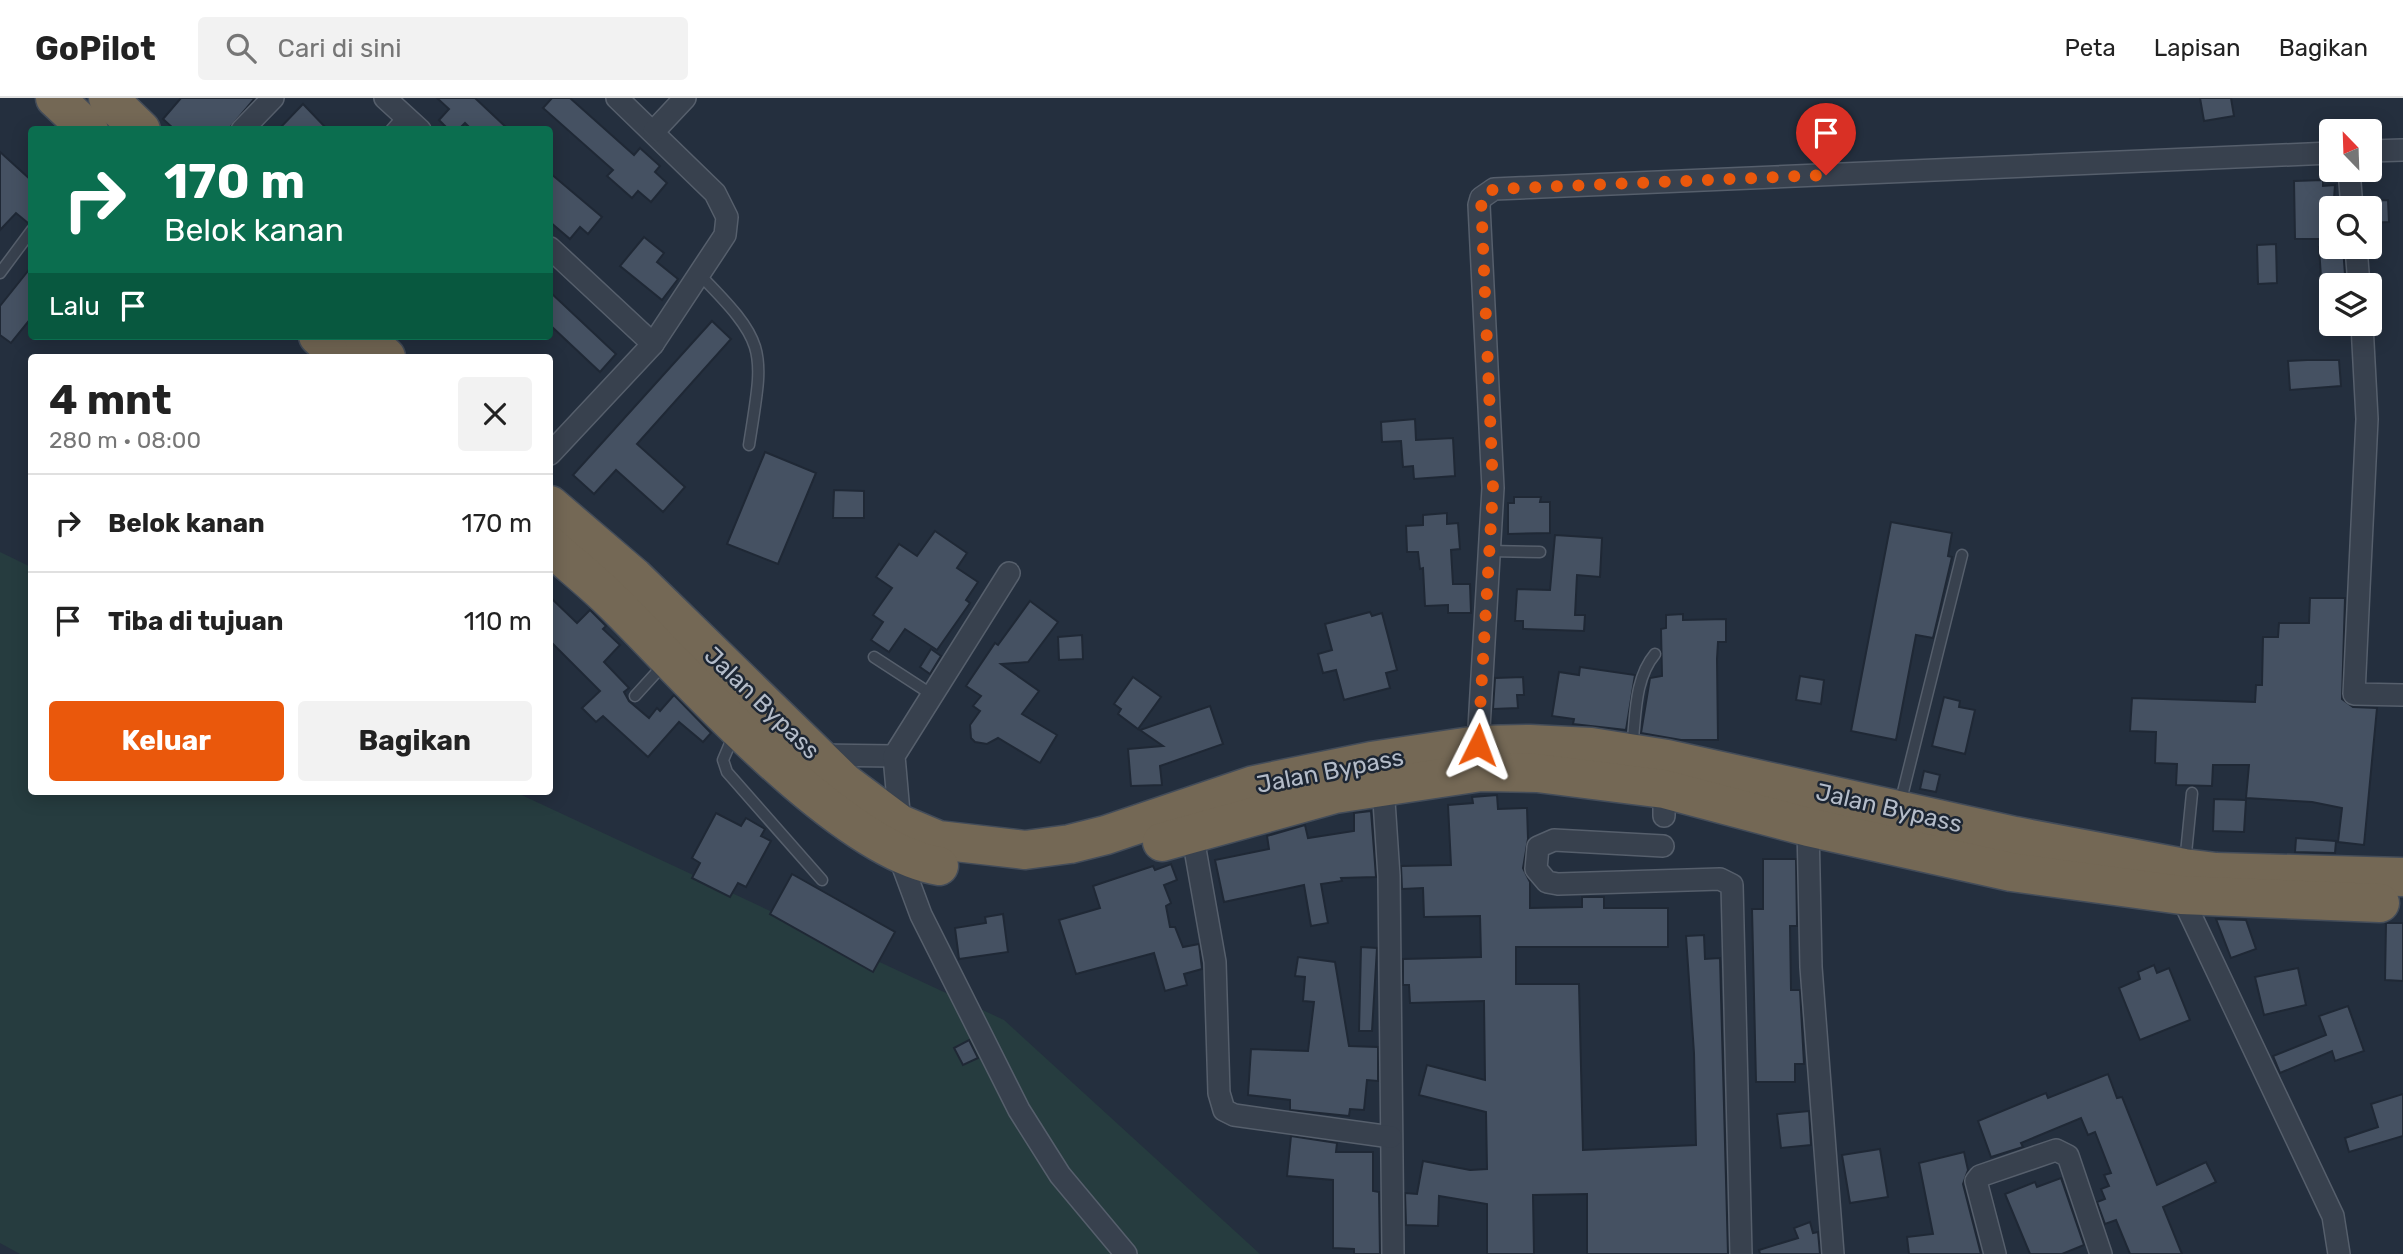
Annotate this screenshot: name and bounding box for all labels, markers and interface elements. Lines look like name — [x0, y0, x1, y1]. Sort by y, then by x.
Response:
search box — [198, 17, 688, 80]
text: GoPilot — [35, 29, 156, 68]
icon: search — [222, 29, 260, 67]
text: Cari di sini — [278, 33, 402, 64]
text: Peta — [2064, 34, 2116, 62]
text: Lapisan — [2154, 34, 2241, 62]
text: Bagikan — [2279, 34, 2368, 62]
pin — [1796, 103, 1856, 175]
icon: arrive — [1807, 114, 1845, 152]
north arrow — [2319, 119, 2382, 182]
map controls — [2319, 119, 2382, 336]
text: 170 m — [164, 152, 305, 210]
icon: right — [49, 154, 140, 245]
button: search — [2319, 196, 2382, 259]
text: Belok kanan — [164, 211, 344, 249]
button: layers — [2319, 273, 2382, 336]
icon: arrive — [114, 287, 152, 325]
text: Lalu — [49, 291, 100, 322]
text: 4 mnt — [49, 375, 172, 425]
button: close — [458, 377, 532, 451]
text: 280 m · 08:00 — [49, 426, 201, 454]
icon: right — [49, 504, 87, 542]
text: Belok kanan — [108, 508, 265, 539]
text: 170 m — [462, 508, 532, 539]
icon: arrive — [49, 602, 87, 640]
text: Tiba di tujuan — [108, 606, 283, 637]
text: 110 m — [464, 606, 532, 637]
street label: Jalan Bypass — [699, 641, 825, 765]
button: Keluar — [49, 701, 284, 781]
button: Bagikan — [298, 701, 532, 781]
position arrow — [1441, 708, 1515, 782]
street label: Jalan Bypass — [1254, 743, 1406, 799]
street label: Jalan Bypass — [1813, 778, 1965, 838]

